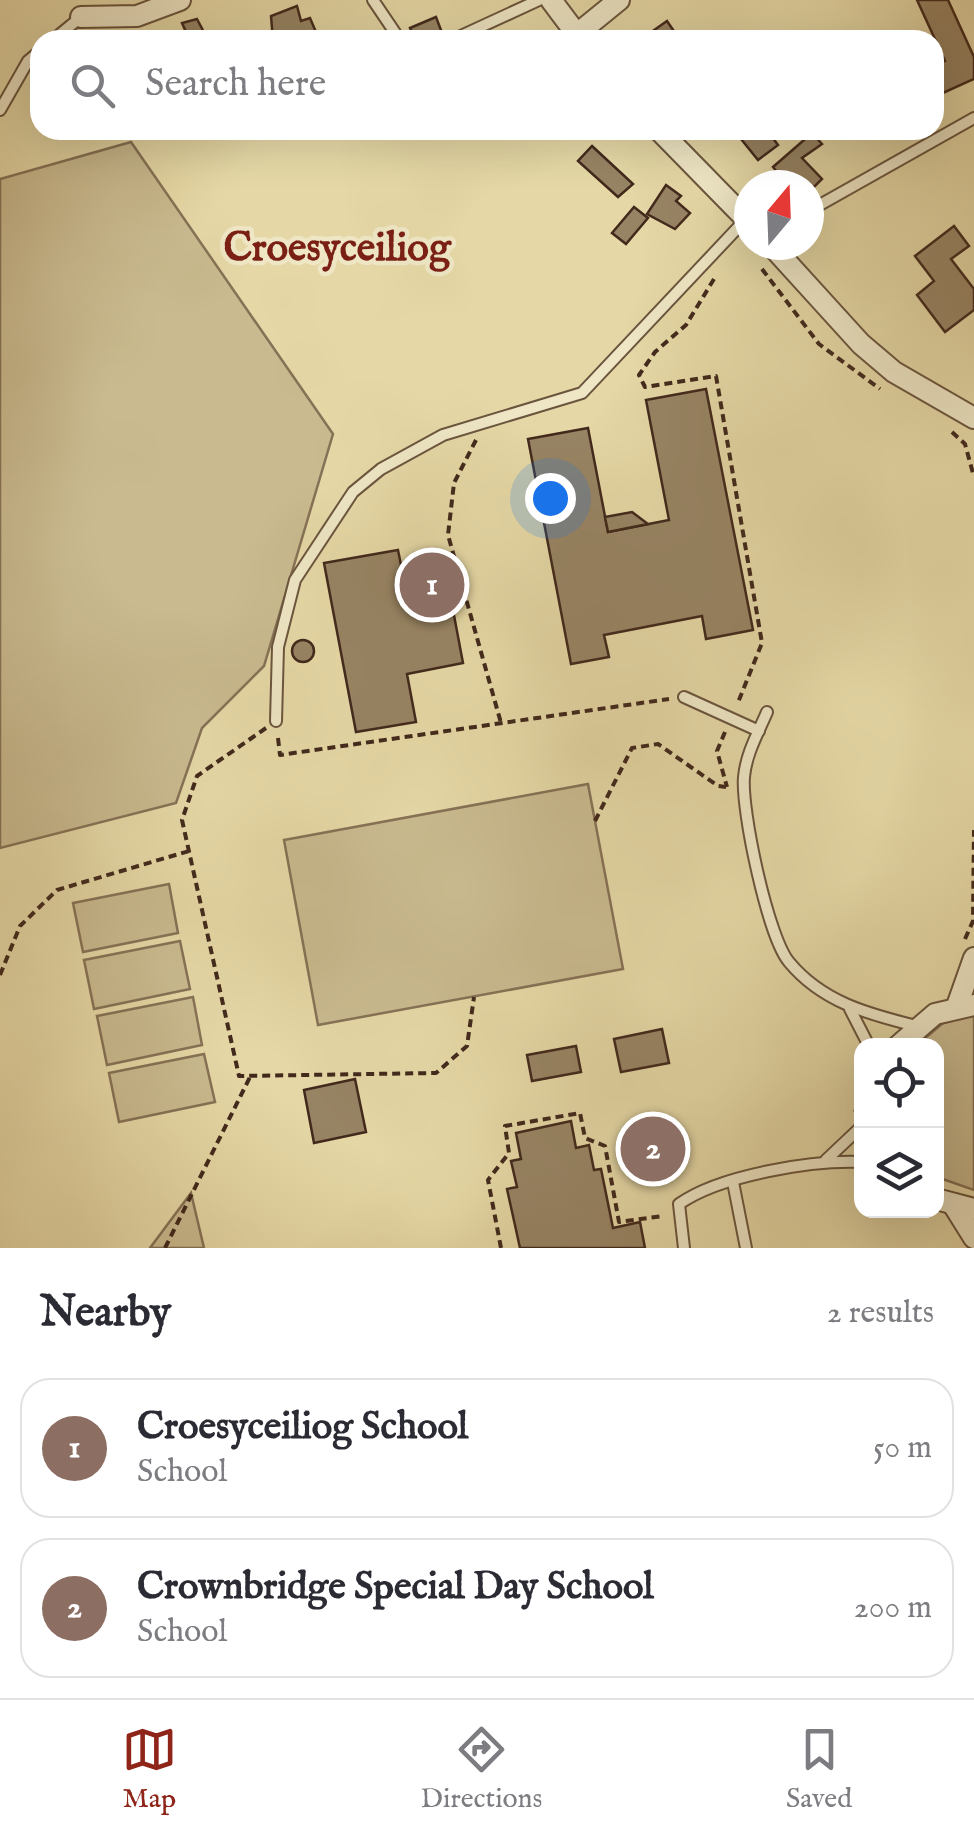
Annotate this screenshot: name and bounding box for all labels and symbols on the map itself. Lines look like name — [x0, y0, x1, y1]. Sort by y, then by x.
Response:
north arrow — [734, 170, 824, 260]
district label: Croesyceiliog — [223, 224, 452, 275]
your location — [525, 473, 576, 524]
pin: 1 — [400, 548, 464, 622]
pin: 2 — [620, 1112, 686, 1186]

